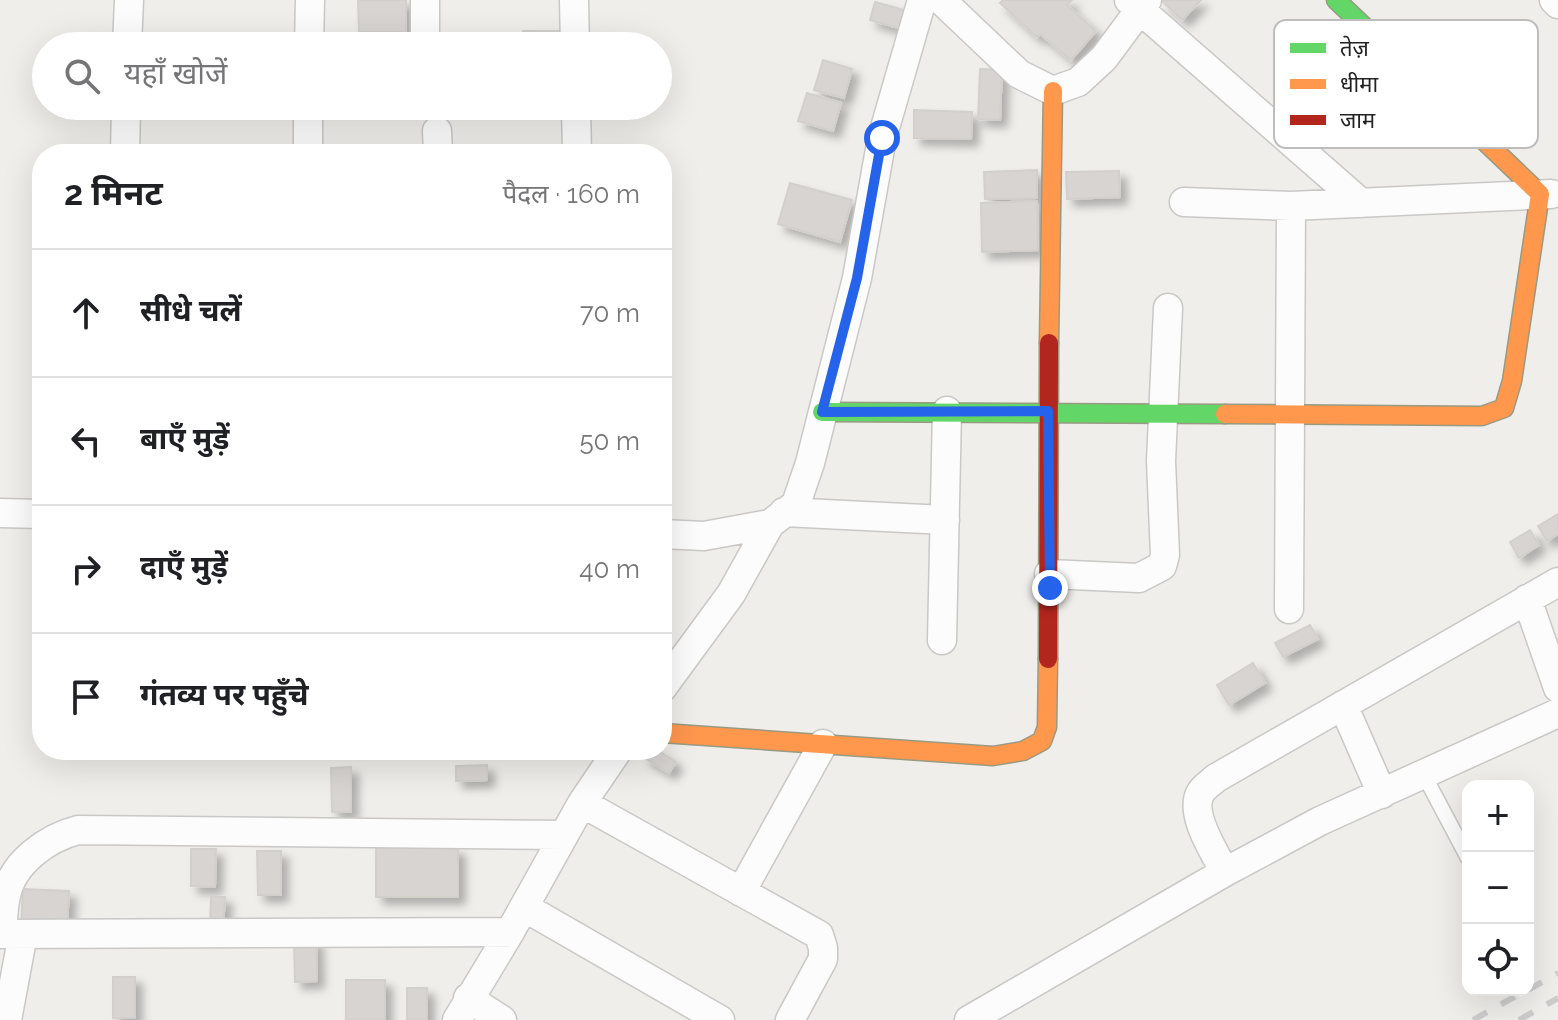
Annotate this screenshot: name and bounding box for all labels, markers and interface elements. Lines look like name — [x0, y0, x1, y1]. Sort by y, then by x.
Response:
legend — [1274, 20, 1538, 148]
search box — [32, 32, 672, 120]
text: तेज़ — [1340, 35, 1370, 61]
icon: search — [60, 54, 104, 98]
text: यहाँ खोजें — [124, 56, 227, 91]
text: धीमा — [1340, 71, 1378, 97]
text: जाम — [1340, 107, 1376, 133]
route start — [864, 120, 900, 156]
text: 2 मिनट — [64, 173, 163, 213]
text: पैदल · 160 m — [502, 179, 640, 209]
icon: ahead — [64, 291, 108, 335]
text: सीधे चलें — [140, 293, 242, 328]
text: 70 m — [580, 298, 640, 328]
icon: left — [64, 419, 108, 463]
text: बाएँ मुड़ें — [140, 421, 229, 456]
text: 50 m — [579, 426, 640, 456]
icon: right — [64, 547, 108, 591]
text: दाएँ मुड़ें — [140, 549, 228, 584]
text: 40 m — [579, 554, 640, 584]
route end — [1032, 570, 1068, 606]
icon: arrive — [64, 675, 108, 719]
text: गंतव्य पर पहुँचे — [140, 677, 309, 712]
map controls — [1462, 780, 1534, 996]
button: + — [1462, 780, 1534, 852]
button: − — [1462, 852, 1534, 924]
button: locate — [1462, 924, 1534, 996]

